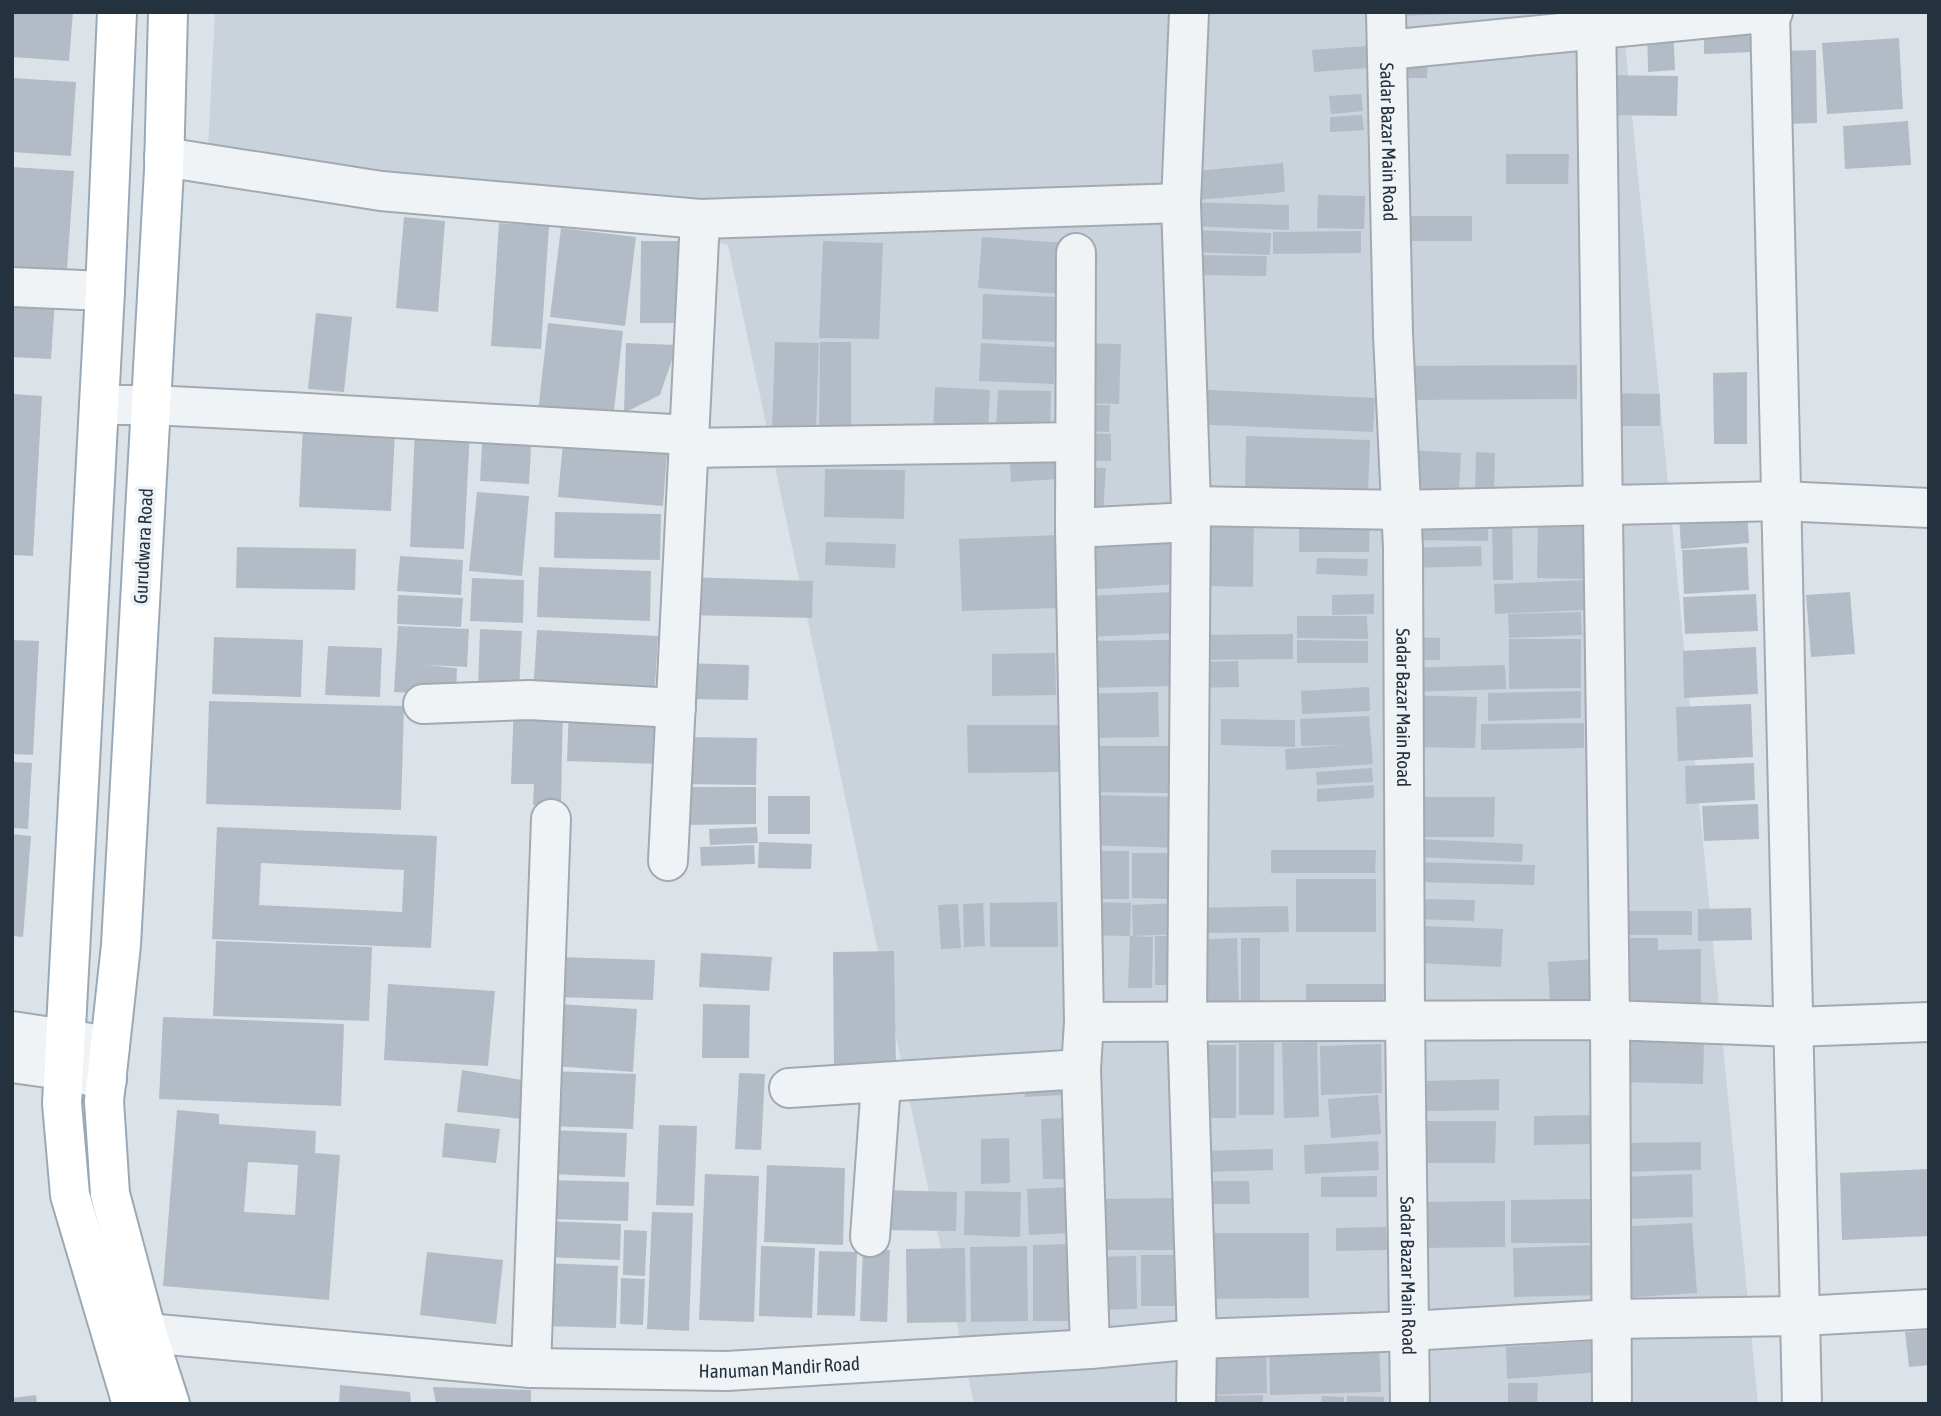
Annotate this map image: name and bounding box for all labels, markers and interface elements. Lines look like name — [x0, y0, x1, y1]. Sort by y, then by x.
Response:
street label: Sadar Bazar Main Road — [1376, 62, 1402, 222]
street label: Gurudwara Road — [129, 488, 157, 604]
street label: Sadar Bazar Main Road — [1392, 628, 1415, 787]
street label: Sadar Bazar Main Road — [1396, 1196, 1420, 1355]
street label: Hanuman Mandir Road — [699, 1352, 860, 1382]

